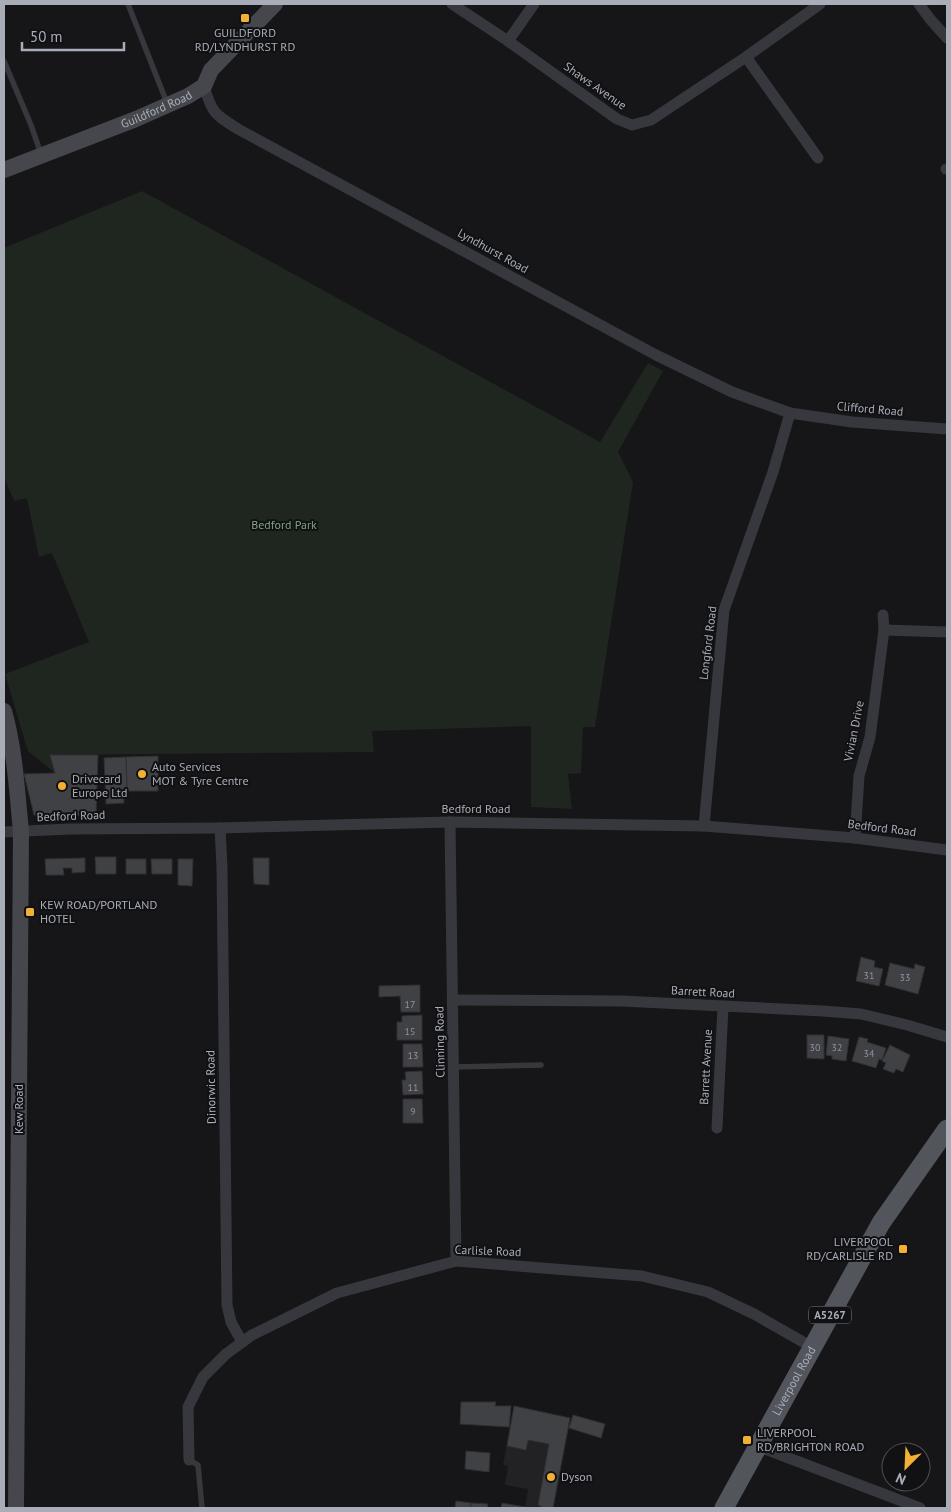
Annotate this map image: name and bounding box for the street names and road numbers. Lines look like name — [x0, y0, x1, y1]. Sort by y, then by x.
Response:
street label: Shaws Avenue — [561, 58, 630, 113]
street label: Guildford Road — [118, 87, 195, 131]
street label: Lyndhurst Road — [455, 225, 531, 276]
street label: Clifford Road — [836, 398, 904, 419]
street label: Longford Road — [696, 605, 719, 681]
street label: Vivian Drive — [840, 699, 867, 764]
street label: Bedford Road — [442, 801, 510, 816]
street label: Bedford Road — [36, 807, 106, 824]
street label: Bedford Road — [847, 816, 917, 839]
street label: Barrett Road — [671, 982, 735, 1001]
street label: Clinning Road — [431, 1006, 448, 1078]
street label: Barrett Avenue — [696, 1029, 715, 1105]
street label: Dinorwic Road — [202, 1050, 219, 1124]
street label: Kew Road — [11, 1084, 26, 1134]
street label: Carlisle Road — [454, 1242, 522, 1259]
road number: A5267 — [809, 1306, 851, 1324]
street label: Liverpool Road — [768, 1343, 819, 1418]

